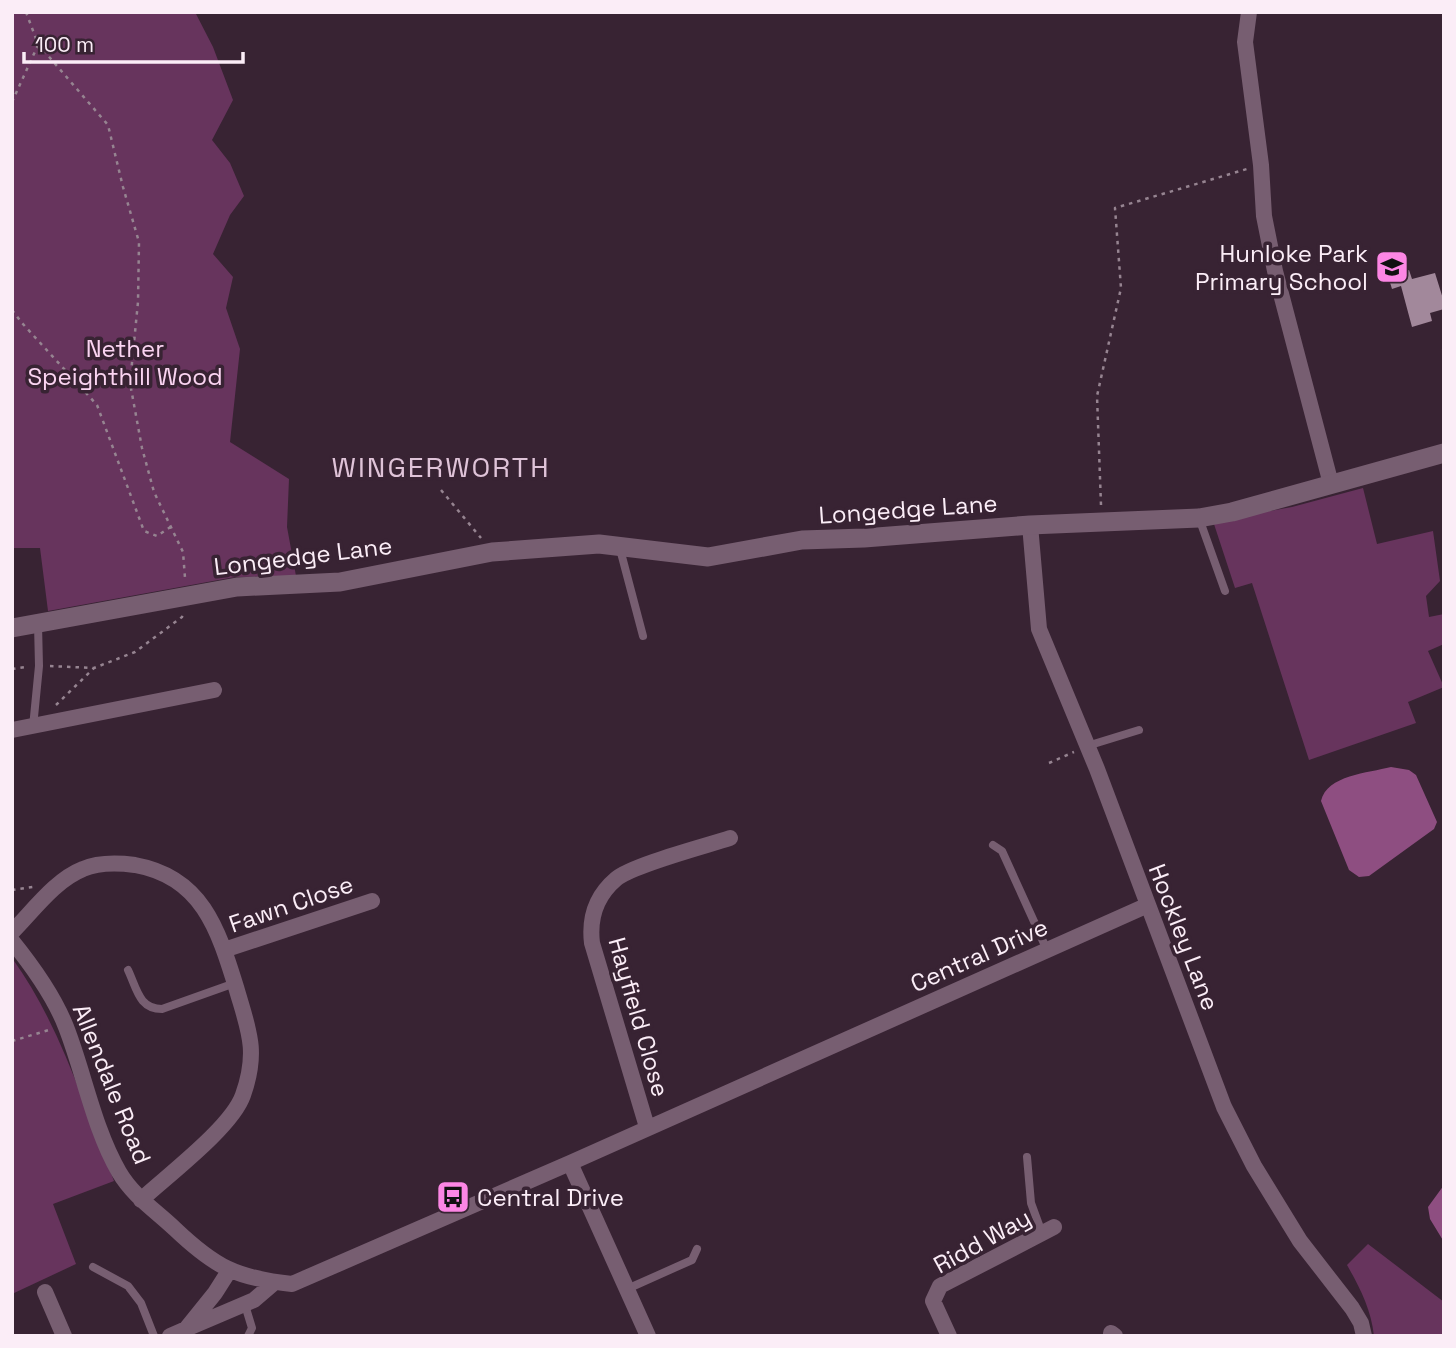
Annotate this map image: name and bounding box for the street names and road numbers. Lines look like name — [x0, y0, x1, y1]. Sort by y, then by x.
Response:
street label: Longedge Lane — [818, 487, 998, 531]
street label: Longedge Lane — [212, 530, 394, 582]
street label: Hockley Lane — [1142, 859, 1226, 1015]
street label: Fawn Close — [225, 868, 357, 940]
street label: Central Drive — [906, 911, 1052, 999]
street label: Hayfield Close — [601, 934, 677, 1100]
street label: Allendale Road — [66, 999, 158, 1169]
street label: Ridd Way — [928, 1202, 1036, 1280]

